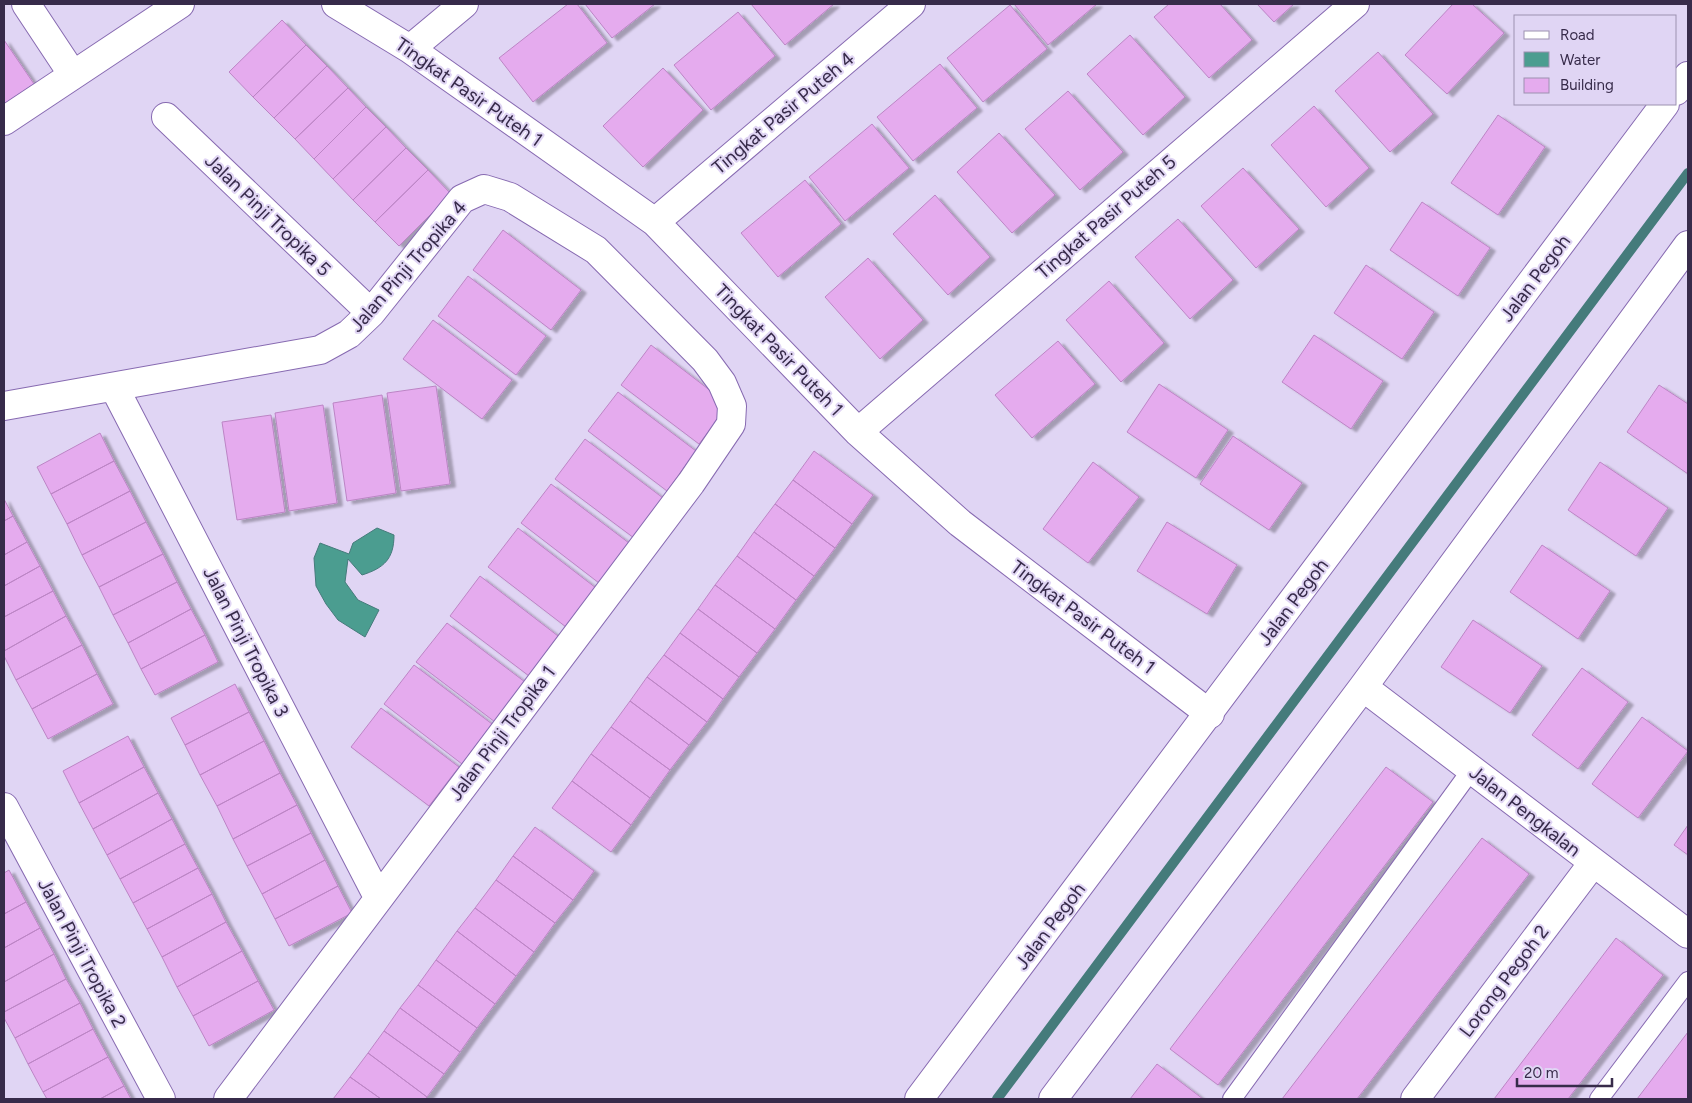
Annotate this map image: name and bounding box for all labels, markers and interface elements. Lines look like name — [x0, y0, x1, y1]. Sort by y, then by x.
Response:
legend — [1514, 15, 1677, 105]
text: Road — [1560, 26, 1595, 44]
street label: Tingkat Pasir Puteh 1 — [391, 33, 547, 151]
street label: Tingkat Pasir Puteh 4 — [707, 47, 859, 179]
text: Water — [1560, 51, 1600, 69]
text: Building — [1560, 76, 1614, 94]
street label: Jalan Pinji Tropika 5 — [200, 149, 336, 281]
street label: Tingkat Pasir Puteh 5 — [1032, 150, 1181, 284]
street label: Jalan Pinji Tropika 4 — [345, 195, 472, 336]
street label: Jalan Pegoh — [1495, 230, 1575, 326]
street label: Tingkat Pasir Puteh 1 — [710, 279, 848, 421]
street label: Jalan Pegoh — [1253, 554, 1333, 650]
street label: Tingkat Pasir Puteh 1 — [1006, 555, 1160, 679]
street label: Jalan Pinji Tropika 3 — [198, 563, 294, 721]
street label: Jalan Pinji Tropika 1 — [444, 661, 560, 805]
street label: Jalan Pengkalan — [1465, 760, 1585, 862]
street label: Jalan Pinji Tropika 2 — [33, 875, 131, 1031]
street label: Jalan Pegoh — [1010, 878, 1090, 974]
street label: Lorong Pegoh 2 — [1454, 921, 1554, 1041]
scale bar — [1517, 1056, 1612, 1088]
text: 20 m — [1524, 1064, 1558, 1082]

